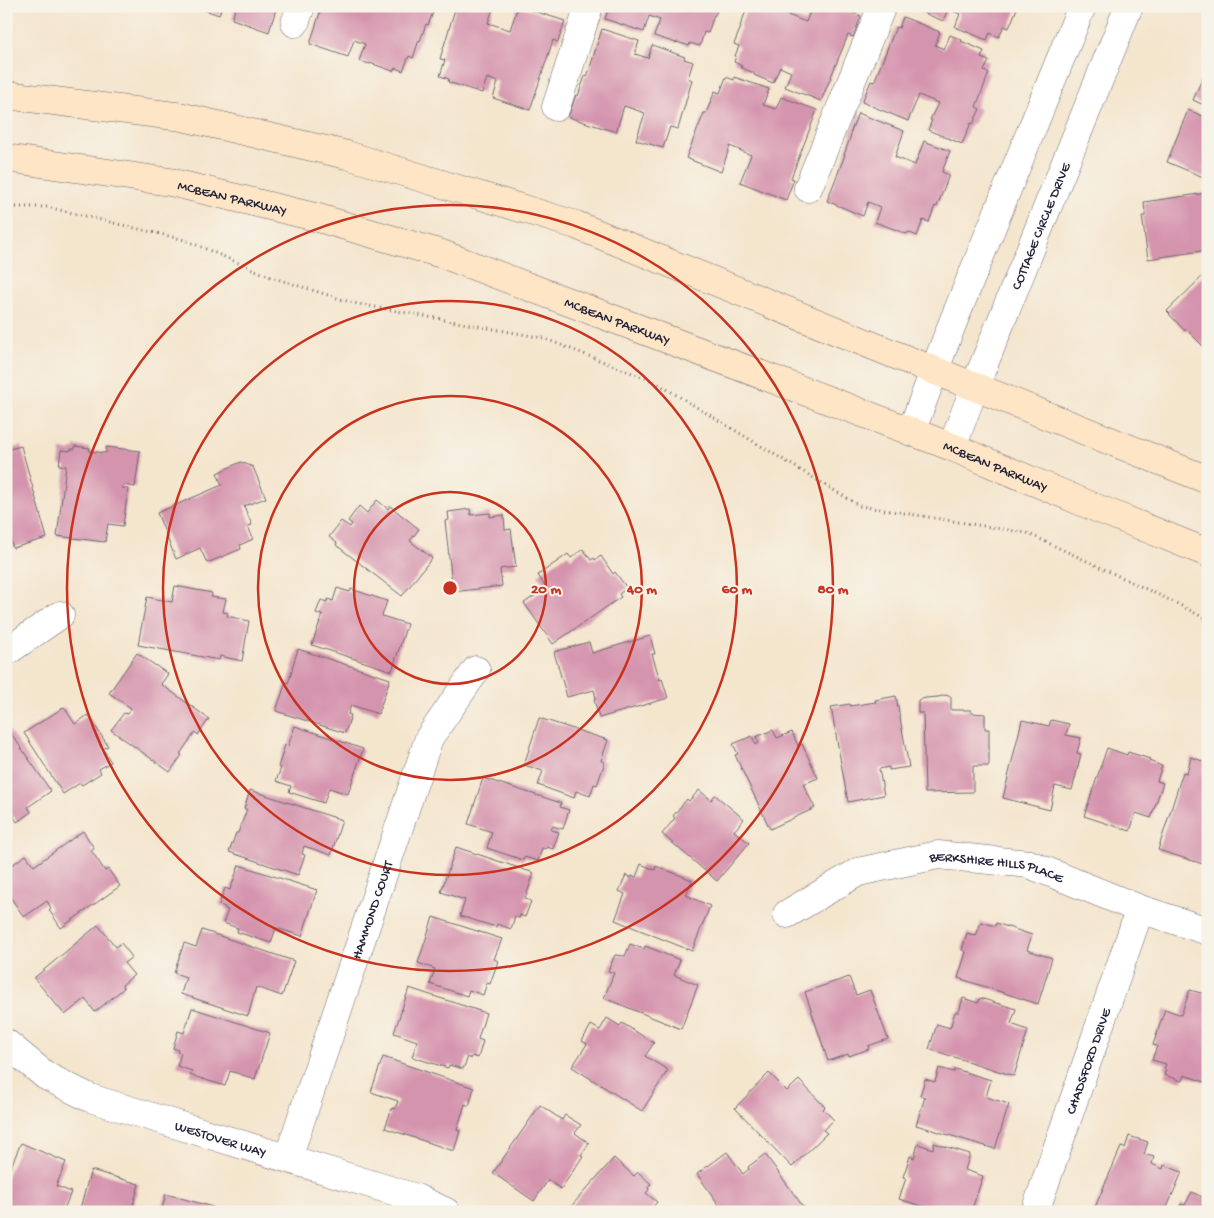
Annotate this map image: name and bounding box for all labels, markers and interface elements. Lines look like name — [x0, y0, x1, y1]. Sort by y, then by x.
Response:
street label: COTTAGE CIRCLE DRIVE — [1009, 160, 1076, 293]
street label: MCBEAN PARKWAY — [176, 178, 288, 221]
street label: MCBEAN PARKWAY — [562, 295, 672, 351]
street label: MCBEAN PARKWAY — [940, 438, 1050, 497]
centre of rings — [441, 579, 459, 597]
text: 20 m — [531, 581, 561, 599]
text: 40 m — [626, 581, 657, 599]
text: 60 m — [722, 581, 753, 599]
text: 80 m — [818, 581, 849, 599]
street label: BERKSHIRE HILLS PLACE — [927, 849, 1067, 889]
street label: HAMMOND COURT — [349, 858, 398, 962]
street label: CHADSFORD DRIVE — [1063, 1005, 1116, 1117]
street label: WESTOVER WAY — [172, 1119, 268, 1163]

